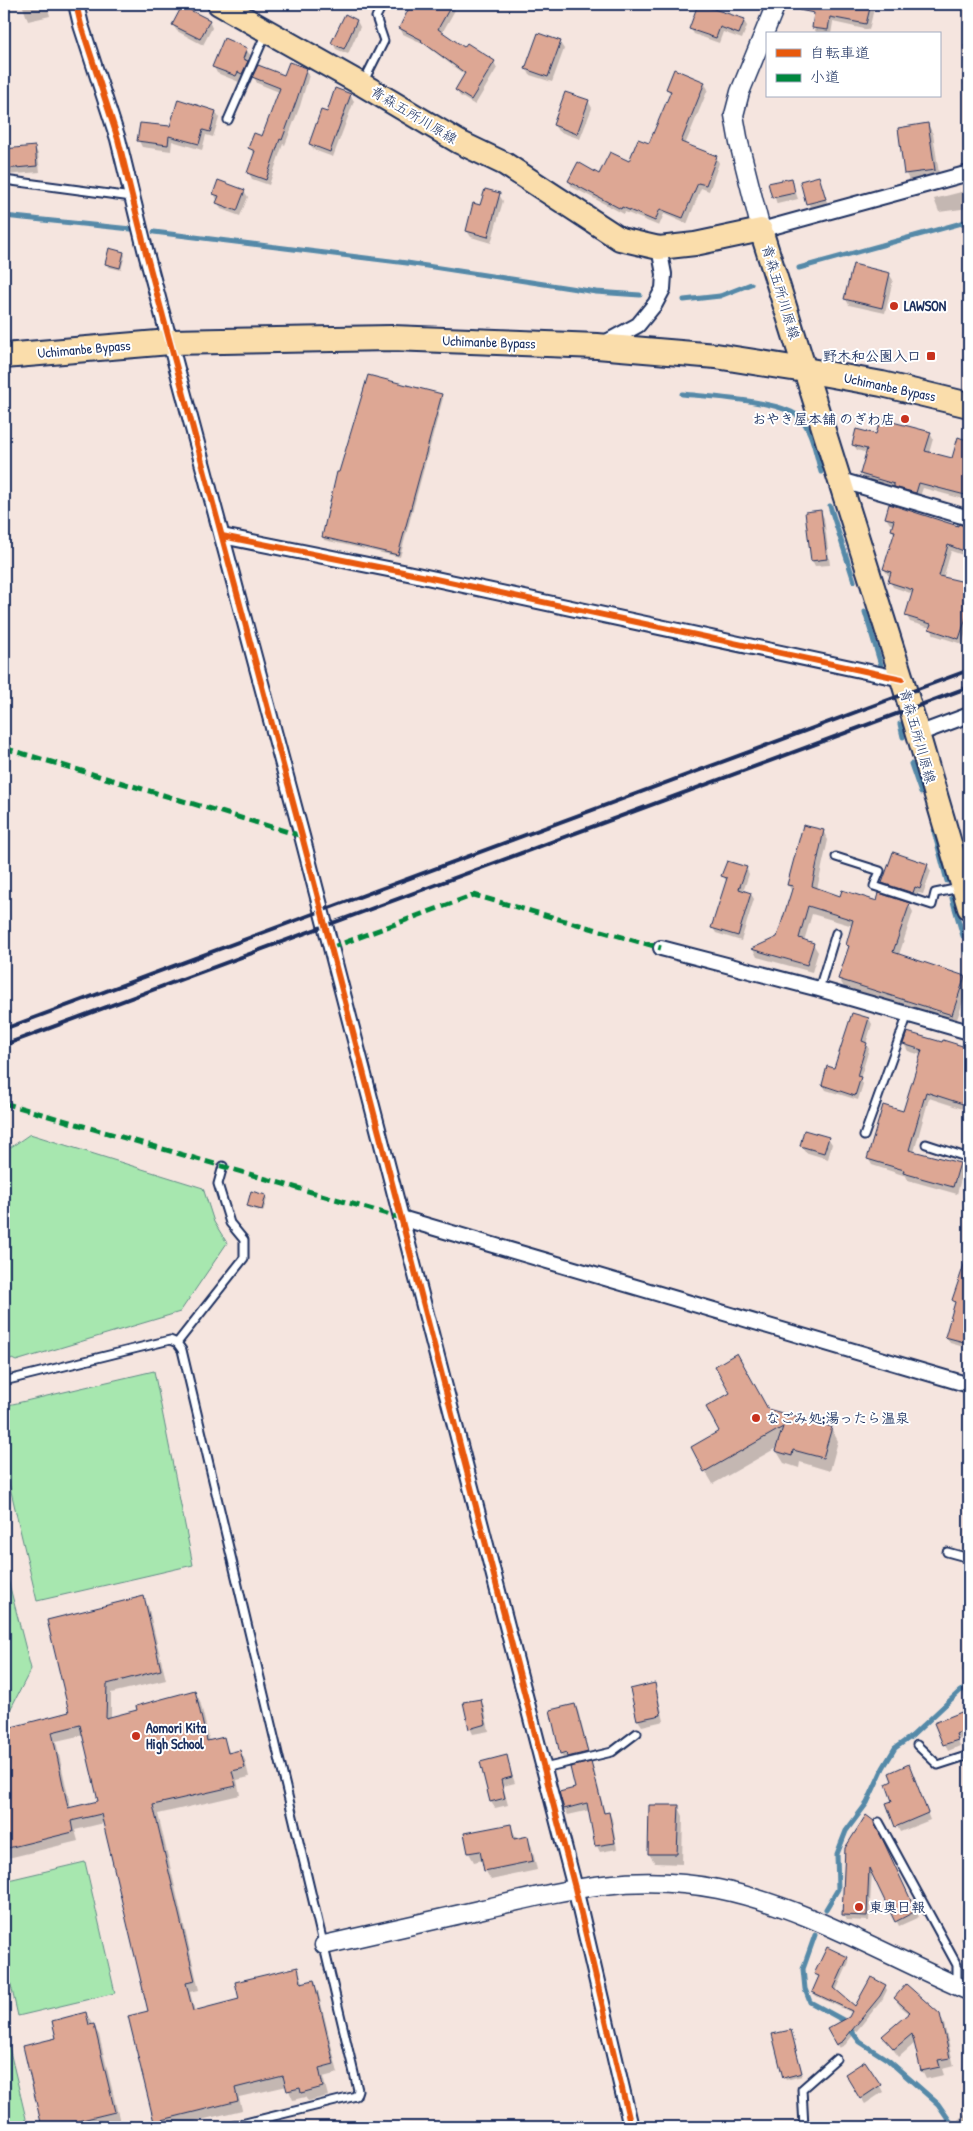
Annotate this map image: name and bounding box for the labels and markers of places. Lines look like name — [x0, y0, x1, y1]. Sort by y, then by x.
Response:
place label: LAWSON — [904, 296, 947, 315]
marker: LAWSON — [888, 300, 900, 312]
place label: 野木和公園入口 — [823, 346, 921, 365]
marker: 野木和公園入口 — [925, 350, 937, 362]
place label: おやき屋本舗 のぎわ店 — [752, 409, 895, 428]
marker: おやき屋本舗 のぎわ店 — [899, 413, 911, 425]
place label: なごみ処;湯ったら温泉 — [766, 1408, 909, 1427]
marker: なごみ処;湯ったら温泉 — [750, 1412, 762, 1424]
place label: Aomori Kita High School — [146, 1718, 207, 1755]
marker: Aomori Kita High School — [130, 1730, 142, 1742]
place label: 東奥日報 — [869, 1897, 925, 1916]
marker: 東奥日報 — [853, 1901, 865, 1913]

